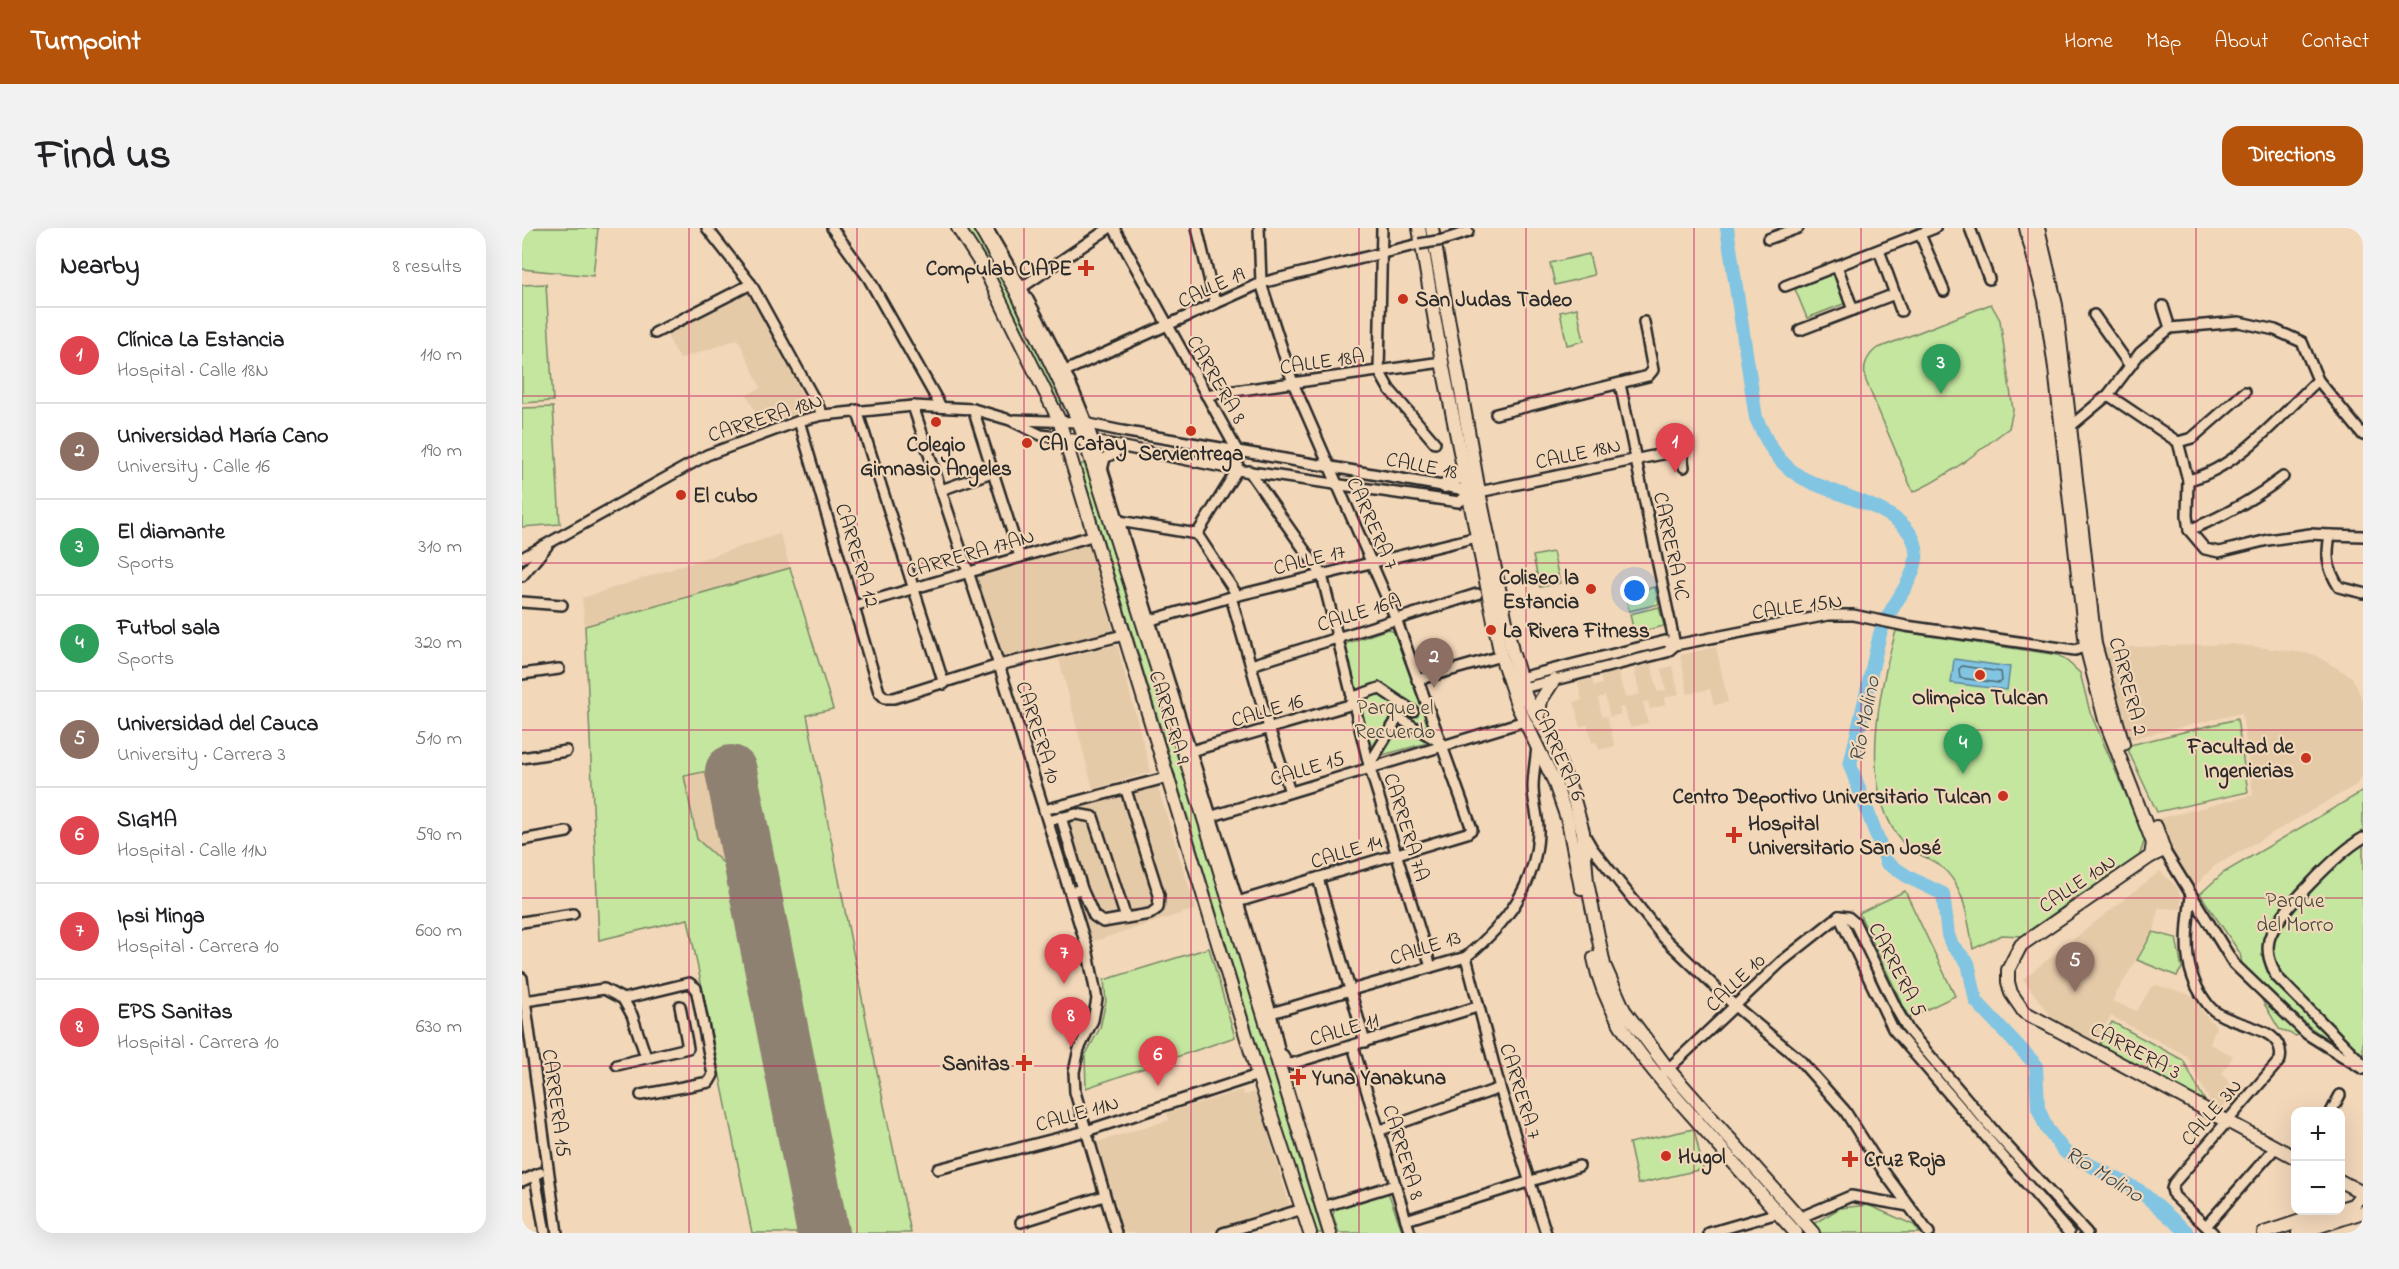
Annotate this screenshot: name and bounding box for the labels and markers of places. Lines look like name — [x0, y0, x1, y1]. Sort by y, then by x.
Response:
place label: Compulab CIAPE — [926, 255, 1072, 285]
marker: Compulab CIAPE — [1077, 259, 1095, 277]
place label: San Judas Tadeo — [1415, 286, 1572, 316]
marker: San Judas Tadeo — [1396, 292, 1410, 306]
pin: 3 — [1922, 344, 1960, 394]
marker: Colegio Gimnasio Angeles — [929, 415, 943, 429]
marker: Servientrega — [1184, 424, 1198, 438]
pin: 1 — [1656, 424, 1694, 473]
place label: CAI Catay — [1039, 430, 1127, 462]
place label: Colegio Gimnasio Angeles — [860, 431, 1012, 487]
marker: CAI Catay — [1020, 436, 1034, 450]
place label: Servientrega — [1139, 440, 1243, 472]
place label: El cubo — [693, 482, 758, 512]
marker: El cubo — [674, 488, 688, 502]
place label: Coliseo la Estancia — [1499, 564, 1579, 618]
marker: Coliseo la Estancia — [1584, 582, 1598, 596]
place label: La Rivera Fitness — [1503, 617, 1650, 647]
marker: La Rivera Fitness — [1484, 623, 1498, 637]
pin: 2 — [1414, 638, 1454, 688]
marker: Olimpica Tulcan — [1973, 668, 1987, 682]
place label: Olimpica Tulcan — [1912, 684, 2048, 714]
pin: 4 — [1944, 724, 1982, 774]
place label: Facultad de Ingenierias — [2187, 733, 2295, 789]
marker: Facultad de Ingenierias — [2299, 751, 2313, 765]
place label: Centro Deportivo Universitario Tulcan — [1673, 783, 1991, 813]
marker: Centro Deportivo Universitario Tulcan — [1996, 789, 2010, 803]
place label: Hospital Universitario San José — [1748, 810, 1942, 864]
marker: Hospital Universitario San José — [1725, 826, 1743, 844]
pin: 7 — [1044, 934, 1084, 984]
pin: 5 — [2056, 942, 2094, 992]
pin: 8 — [1052, 998, 1090, 1047]
pin: 6 — [1138, 1036, 1178, 1086]
place label: Sanitas — [942, 1050, 1010, 1080]
marker: Sanitas — [1015, 1054, 1033, 1072]
place label: Yuna Yanakuna — [1311, 1064, 1446, 1094]
marker: Yuna Yanakuna — [1289, 1068, 1307, 1086]
place label: Hugol — [1678, 1143, 1726, 1175]
place label: Cruz Roja — [1864, 1146, 1946, 1176]
marker: Hugol — [1659, 1149, 1673, 1163]
marker: Cruz Roja — [1841, 1150, 1859, 1168]

